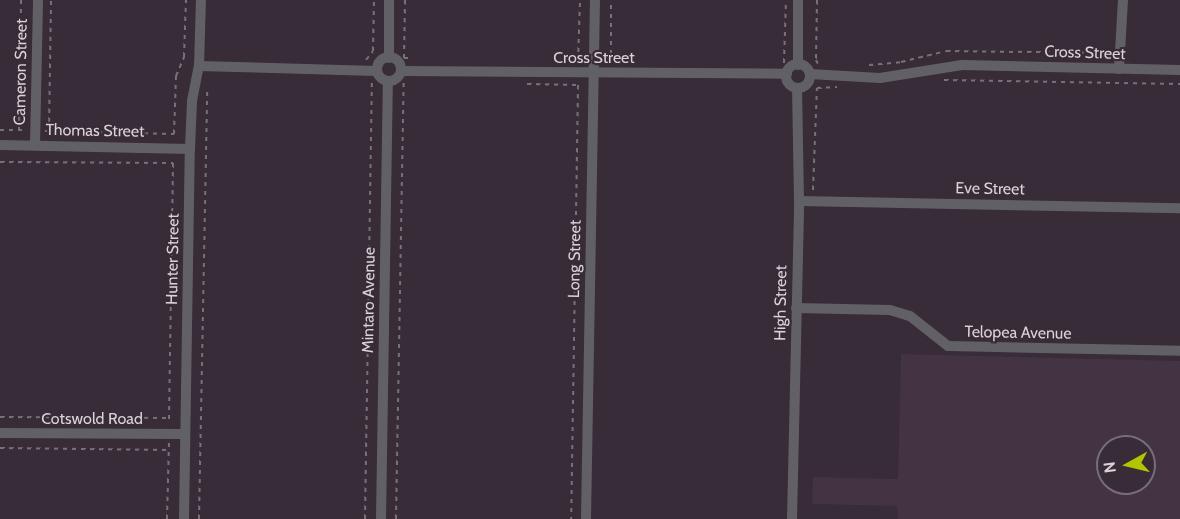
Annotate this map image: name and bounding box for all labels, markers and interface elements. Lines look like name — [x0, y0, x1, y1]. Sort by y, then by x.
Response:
street label: Cameron Street — [10, 18, 32, 126]
street label: Cross Street — [1044, 42, 1126, 64]
street label: Cross Street — [553, 48, 635, 68]
street label: Thomas Street — [45, 121, 145, 141]
street label: Eve Street — [955, 179, 1025, 199]
street label: Hunter Street — [163, 213, 183, 305]
street label: Long Street — [565, 220, 585, 298]
street label: Mintaro Avenue — [358, 247, 380, 353]
street label: High Street — [771, 265, 791, 341]
street label: Telopea Avenue — [964, 322, 1072, 344]
street label: Cotswold Road — [41, 409, 143, 429]
north arrow — [1096, 435, 1156, 495]
text: N — [1099, 460, 1120, 474]

